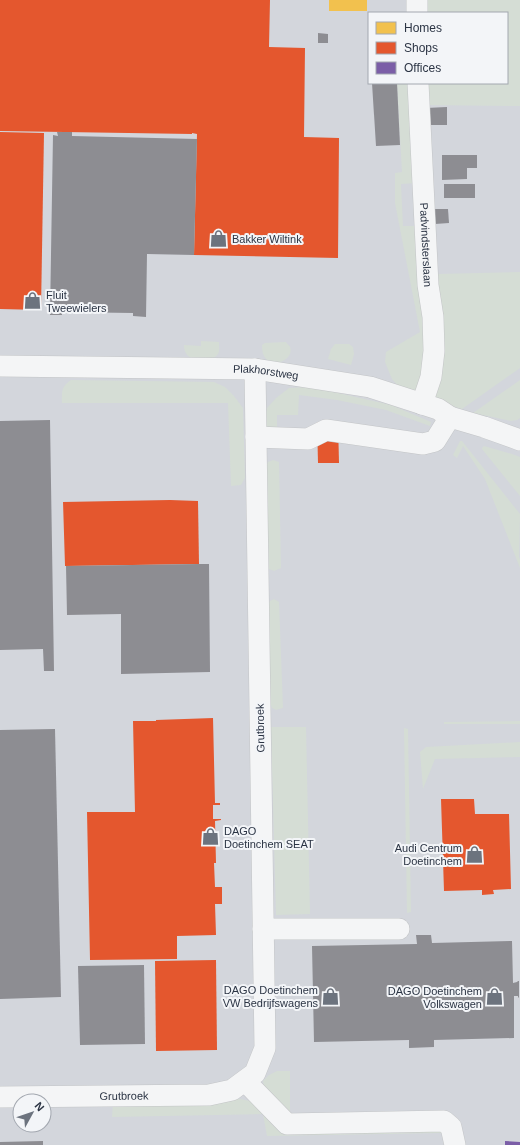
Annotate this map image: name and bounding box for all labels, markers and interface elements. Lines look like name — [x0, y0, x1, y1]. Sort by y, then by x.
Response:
legend — [368, 12, 508, 84]
text: Homes — [404, 21, 442, 35]
text: Shops — [404, 41, 438, 55]
text: Offices — [404, 61, 441, 75]
street label: Padvindsterslaan — [418, 202, 434, 287]
shop icon: Bakker Wiltink — [209, 229, 229, 249]
place label: Bakker Wiltink — [232, 233, 302, 245]
place label: Fluit Tweewielers — [46, 289, 107, 314]
shop icon: Fluit Tweewielers — [23, 291, 43, 311]
street label: Plakhorstweg — [233, 363, 299, 382]
street label: Grutbroek — [254, 703, 266, 753]
place label: DAGO Doetinchem SEAT — [224, 825, 314, 850]
shop icon: DAGO Doetinchem SEAT — [201, 827, 221, 847]
place label: Audi Centrum Doetinchem — [395, 842, 462, 867]
shop icon: Audi Centrum Doetinchem — [465, 844, 485, 864]
place label: DAGO Doetinchem VW Bedrijfswagens — [223, 984, 318, 1009]
place label: DAGO Doetinchem Volkswagen — [388, 985, 482, 1010]
shop icon: DAGO Doetinchem VW Bedrijfswagens — [321, 986, 341, 1006]
shop icon: DAGO Doetinchem Volkswagen — [485, 987, 505, 1007]
street label: Grutbroek — [99, 1090, 149, 1102]
north arrow — [12, 1093, 52, 1133]
text: N — [33, 1100, 47, 1114]

